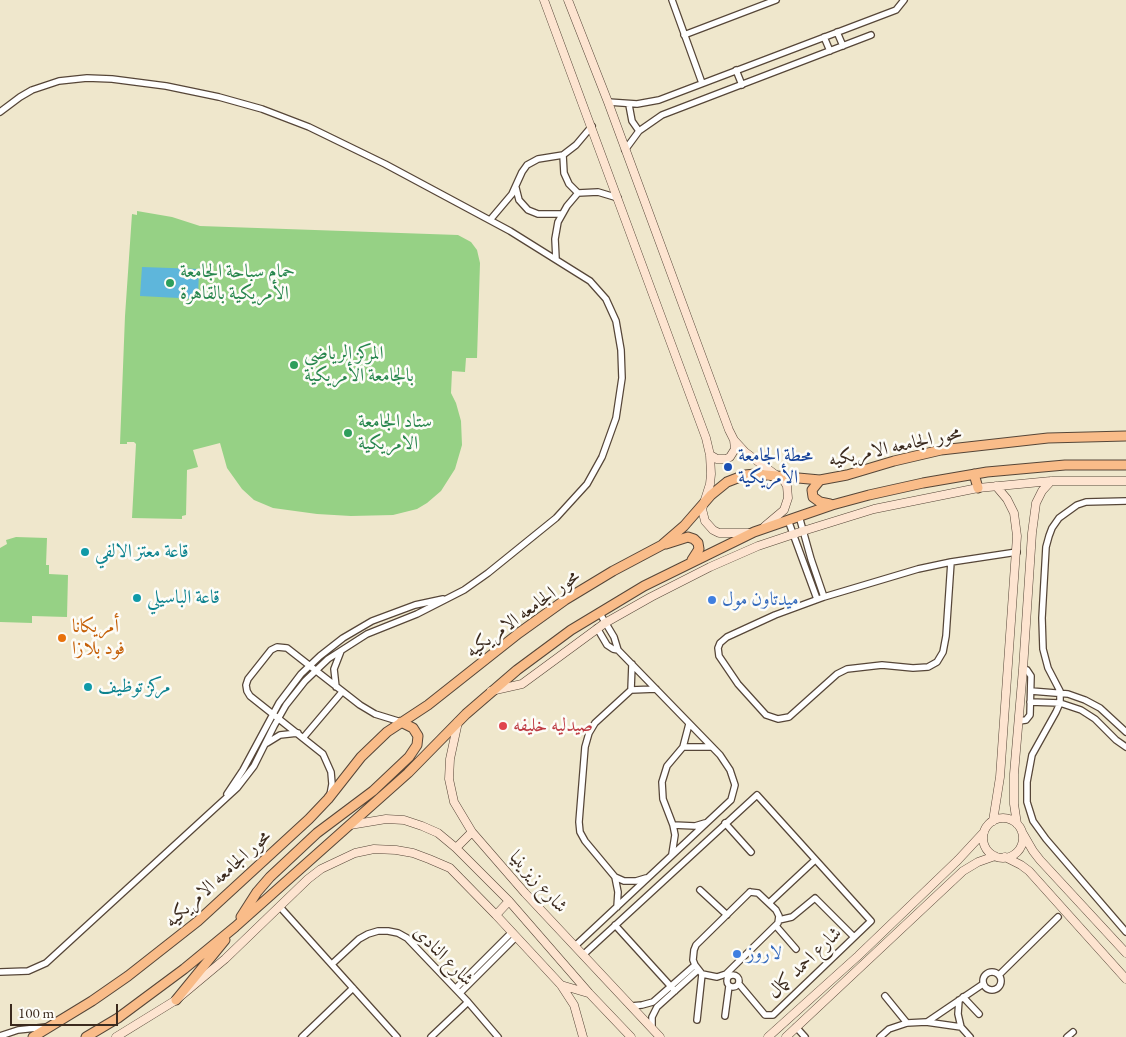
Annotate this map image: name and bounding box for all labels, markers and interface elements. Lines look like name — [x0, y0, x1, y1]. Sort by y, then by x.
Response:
place label: حمام سباحة الجامعة الأمريكية بالقاهرة — [180, 261, 295, 305]
marker: حمام سباحة الجامعة الأمريكية بالقاهرة — [164, 277, 176, 289]
place label: المركز الرياضي بالجامعة الأمريكية — [304, 343, 414, 387]
marker: المركز الرياضي بالجامعة الأمريكية — [288, 359, 300, 371]
place label: ستاد الجامعة الامريكية — [358, 411, 432, 455]
street label: محور الجامعه الامريكيه — [826, 422, 964, 472]
marker: ستاد الجامعة الامريكية — [342, 427, 354, 439]
place label: محطة الجامعة الأمريكية — [738, 445, 813, 489]
marker: محطة الجامعة الأمريكية — [722, 461, 734, 473]
place label: قاعة معتز الالفي — [95, 541, 189, 563]
marker: قاعة معتز الالفي — [79, 546, 91, 558]
street label: محور الجامعه الامريكيه — [462, 565, 584, 663]
place label: قاعة الباسيلي — [147, 587, 220, 609]
place label: ميدتاون مول — [722, 589, 799, 611]
marker: قاعة الباسيلي — [131, 592, 143, 604]
marker: ميدتاون مول — [706, 594, 718, 606]
place label: أمريكانا فود بلازا — [72, 616, 125, 660]
marker: أمريكانا فود بلازا — [56, 632, 68, 644]
place label: مركز توظيف — [98, 676, 171, 698]
marker: مركز توظيف — [82, 681, 94, 693]
place label: صيدليه خليفه — [513, 715, 593, 737]
marker: صيدليه خليفه — [497, 720, 509, 732]
street label: محور الجامعه الامريكيه — [160, 825, 276, 933]
street label: شارع زيزينيا — [504, 846, 572, 918]
street label: شارع النادى — [408, 921, 478, 991]
street label: شارع احمد كمال — [763, 922, 847, 1004]
place label: لاروز — [747, 943, 782, 965]
marker: لاروز — [731, 948, 743, 960]
scale bar — [12, 994, 120, 1026]
text: 100 m — [18, 1003, 54, 1022]

